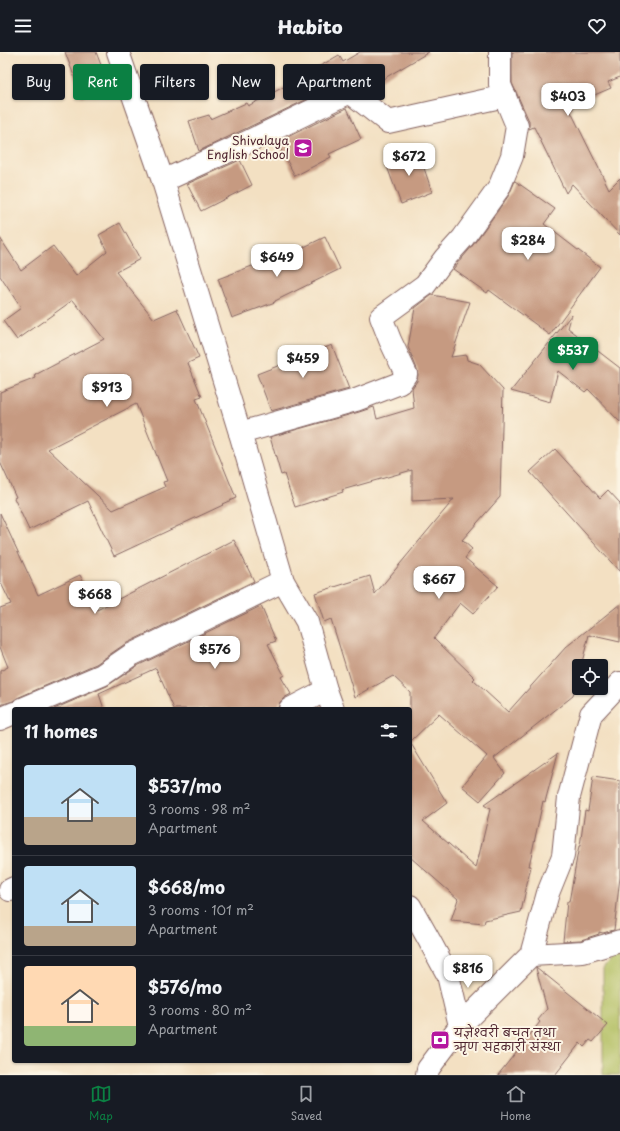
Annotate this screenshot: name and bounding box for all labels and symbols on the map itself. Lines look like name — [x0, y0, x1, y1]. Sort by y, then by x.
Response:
pin: $403 — [544, 83, 592, 117]
place label: Shivalaya English School — [207, 131, 289, 163]
school or university icon: Shivalaya English School — [292, 137, 314, 159]
pin: $672 — [385, 143, 433, 177]
pin: $284 — [504, 227, 552, 261]
pin: $649 — [253, 244, 301, 278]
pin: $537 — [549, 337, 597, 371]
pin: $459 — [279, 345, 327, 379]
pin: $913 — [83, 374, 131, 408]
pin: $667 — [415, 566, 463, 600]
pin: $668 — [71, 581, 119, 615]
pin: $576 — [191, 636, 239, 670]
pin: $816 — [444, 955, 492, 989]
place label: यज्ञेश्वरी बचत तथा ऋण सहकारी संस्था — [453, 1023, 562, 1055]
bank icon: यज्ञेश्वरी बचत तथा ऋण सहकारी संस्था — [429, 1029, 451, 1051]

